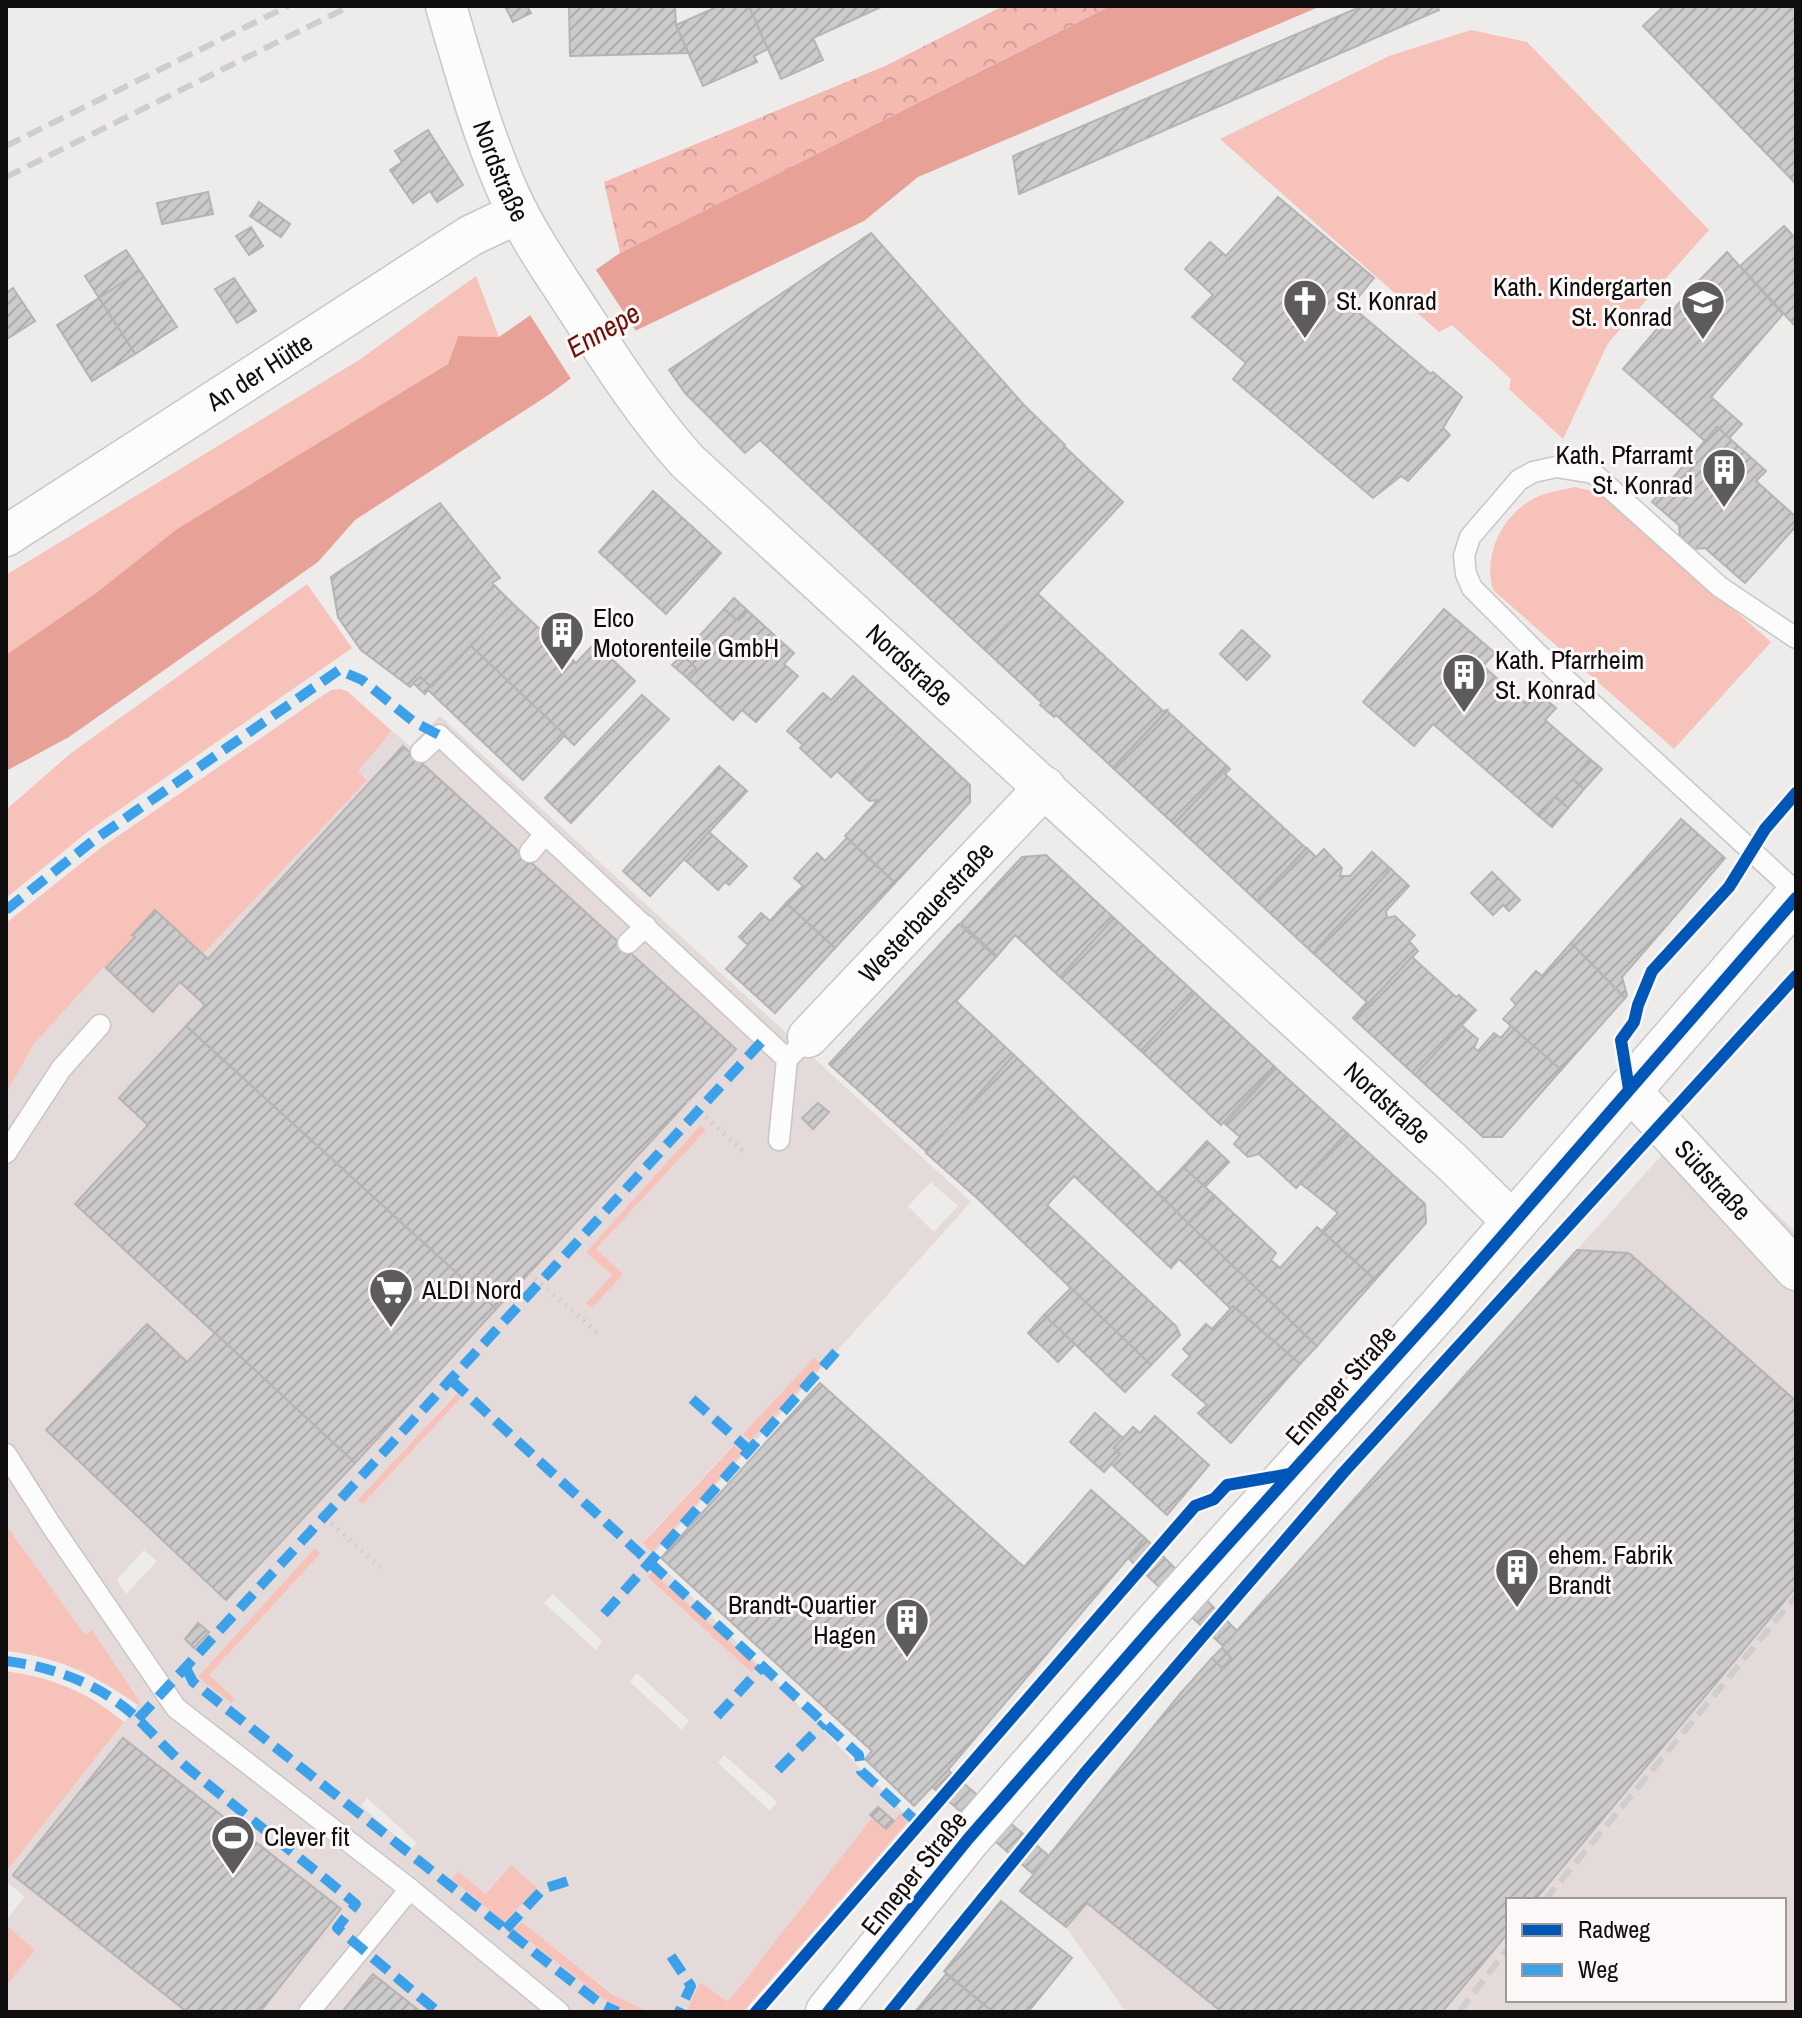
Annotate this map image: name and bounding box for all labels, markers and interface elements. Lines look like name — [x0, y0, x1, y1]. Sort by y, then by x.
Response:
street label: Nordstraße — [465, 116, 538, 228]
place label: Kath. Kindergarten St. Konrad — [1493, 269, 1672, 334]
church icon: St. Konrad — [1281, 277, 1329, 340]
school or university icon: Kath. Kindergarten St. Konrad — [1679, 278, 1727, 341]
place label: St. Konrad — [1336, 283, 1437, 318]
water label: Ennepe — [559, 294, 647, 366]
street label: An der Hütte — [199, 324, 319, 419]
place label: Kath. Pfarramt St. Konrad — [1556, 437, 1693, 502]
building icon: Kath. Pfarramt St. Konrad — [1700, 446, 1748, 509]
place label: Elco Motorenteile GmbH — [593, 600, 779, 665]
building icon: Elco Motorenteile GmbH — [538, 609, 586, 672]
street label: Nordstraße — [859, 616, 961, 714]
place label: Kath. Pfarrheim St. Konrad — [1495, 642, 1644, 707]
building icon: Kath. Pfarrheim St. Konrad — [1440, 651, 1488, 714]
street label: Westerbauerstraße — [851, 834, 1001, 990]
street label: Nordstraße — [1337, 1054, 1439, 1151]
street label: Südstraße — [1667, 1132, 1760, 1228]
supermarket icon: ALDI Nord — [367, 1266, 415, 1329]
place label: ALDI Nord — [421, 1272, 522, 1307]
street label: Enneper Straße — [1277, 1317, 1404, 1452]
place label: ehem. Fabrik Brandt — [1548, 1537, 1673, 1602]
building icon: ehem. Fabrik Brandt — [1493, 1546, 1541, 1609]
place label: Brandt-Quartier Hagen — [728, 1587, 876, 1652]
building icon: Brandt-Quartier Hagen — [883, 1596, 931, 1659]
street label: Enneper Straße — [853, 1803, 975, 1942]
sports icon: Clever fit — [209, 1813, 257, 1876]
place label: Clever fit — [264, 1819, 349, 1854]
legend — [1506, 1898, 1786, 2002]
text: Radweg — [1578, 1913, 1650, 1945]
text: Weg — [1578, 1953, 1618, 1985]

